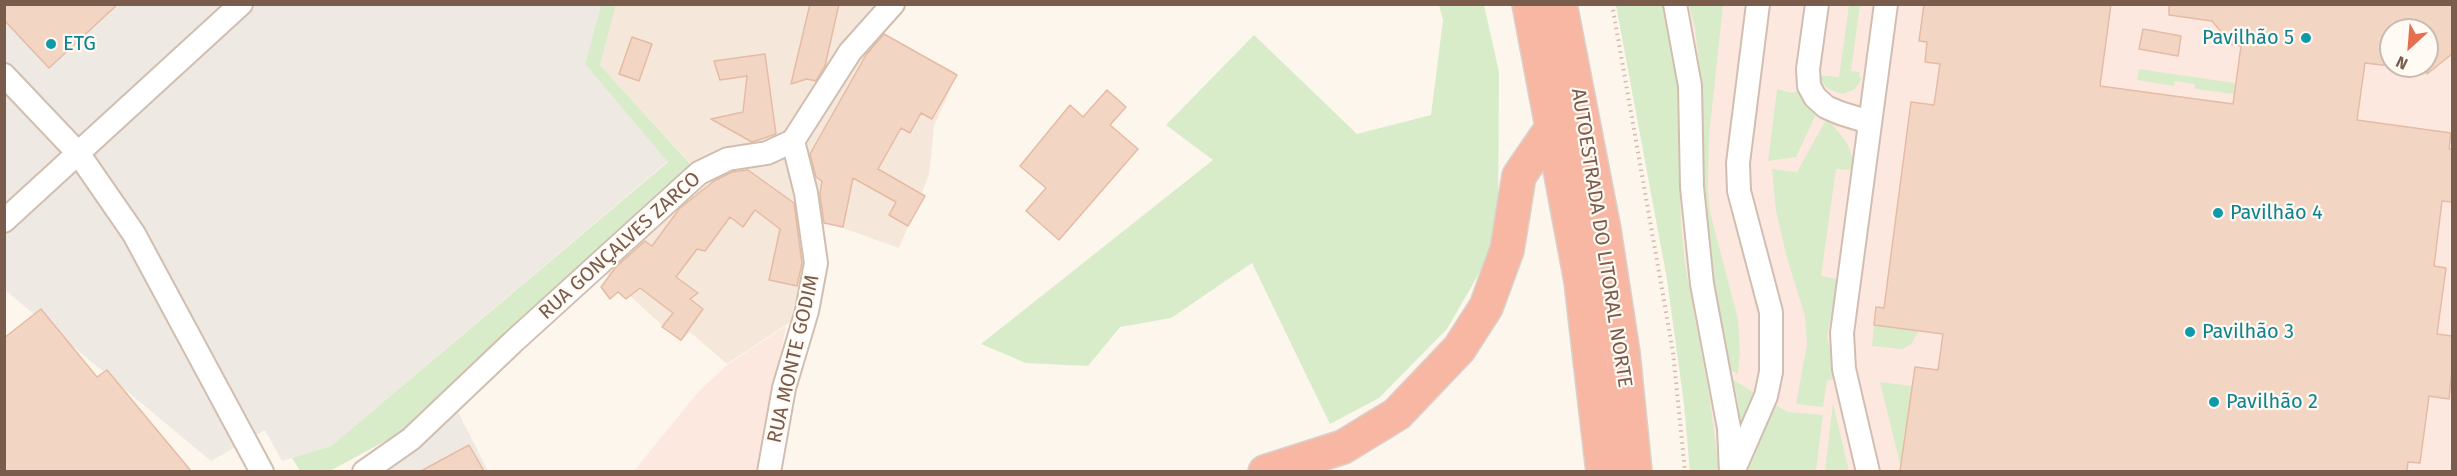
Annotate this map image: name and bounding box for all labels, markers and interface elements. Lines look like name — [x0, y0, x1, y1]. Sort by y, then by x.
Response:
north arrow — [2379, 18, 2439, 78]
place label: Pavilhão 5 — [2202, 26, 2294, 50]
marker: Pavilhão 5 — [2299, 31, 2313, 45]
place label: ETG — [63, 32, 96, 56]
marker: ETG — [44, 37, 58, 51]
text: N — [2393, 52, 2411, 74]
street label: AUTOESTRADA DO LITORAL NORTE — [1565, 87, 1637, 389]
street label: RUA GONÇALVES ZARCO — [534, 167, 706, 325]
place label: Pavilhão 4 — [2230, 201, 2323, 225]
marker: Pavilhão 4 — [2211, 206, 2225, 220]
street label: RUA MONTE GODIM — [763, 273, 825, 445]
place label: Pavilhão 3 — [2202, 320, 2294, 344]
marker: Pavilhão 3 — [2183, 325, 2197, 339]
place label: Pavilhão 2 — [2226, 390, 2318, 414]
marker: Pavilhão 2 — [2207, 395, 2221, 409]

